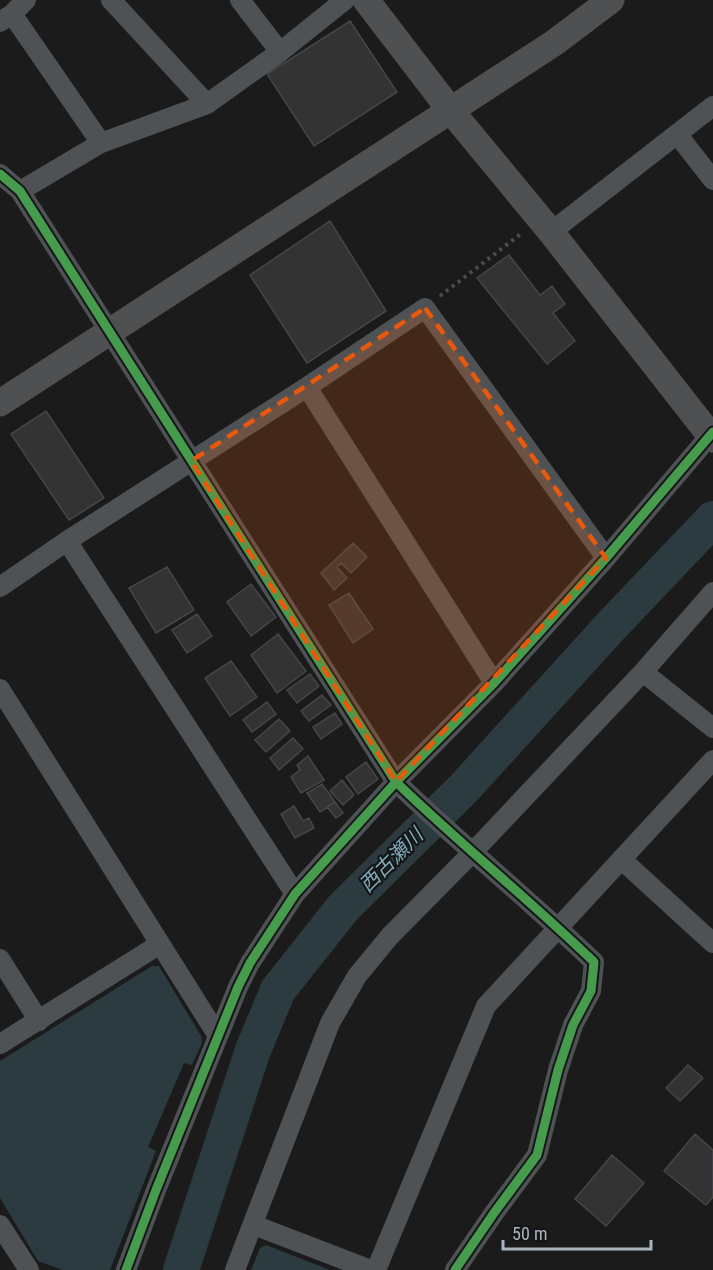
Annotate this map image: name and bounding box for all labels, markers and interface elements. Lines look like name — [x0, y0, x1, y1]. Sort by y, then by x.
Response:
water label: 西古瀬川 — [354, 822, 429, 897]
scale bar — [503, 1213, 652, 1251]
text: 50 m — [512, 1223, 547, 1244]

